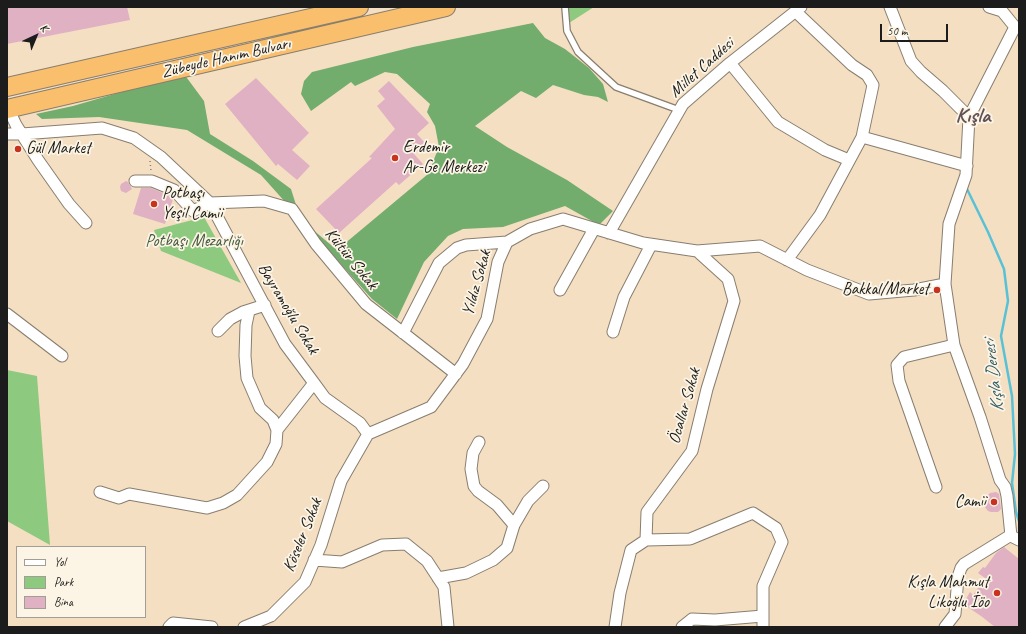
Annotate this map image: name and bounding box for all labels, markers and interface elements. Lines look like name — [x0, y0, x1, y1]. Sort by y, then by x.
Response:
north arrow — [16, 16, 56, 56]
scale bar — [882, 16, 950, 42]
text: K — [37, 20, 51, 34]
text: 50 m — [887, 23, 907, 39]
street label: Zübeyde Hanım Bulvarı — [160, 33, 292, 83]
street label: Millet Caddesi — [665, 34, 739, 102]
district label: Kışla — [956, 103, 990, 129]
place label: Erdemir Ar-Ge Merkezi — [403, 138, 485, 178]
place label: Gül Market — [26, 139, 91, 159]
marker: Gül Market — [13, 144, 23, 154]
marker: Erdemir Ar-Ge Merkezi — [390, 153, 400, 163]
place label: Potbaşı Yeşil Camii — [162, 184, 222, 224]
marker: Potbaşı Yeşil Camii — [149, 199, 159, 209]
street label: Kültür Sokak — [320, 224, 382, 294]
park label: Potbaşı Mezarlığı — [145, 232, 243, 252]
street label: Yıldız Sokak — [458, 248, 496, 318]
street label: Bayramoğlu Sokak — [253, 260, 323, 358]
place label: Bakkal/Market — [842, 280, 929, 300]
marker: Bakkal/Market — [932, 285, 942, 295]
water label: Kışla Deresi — [979, 339, 1009, 413]
street label: Öcallar Sokak — [664, 366, 706, 446]
place label: Camii — [955, 492, 986, 512]
street label: Köseler Sokak — [279, 495, 327, 575]
marker: Camii — [989, 497, 999, 507]
legend — [16, 546, 146, 618]
text: Yol — [54, 554, 66, 570]
place label: Kışla Mahmut Likoğlu İöo — [907, 573, 989, 613]
text: Park — [54, 574, 73, 590]
marker: Kışla Mahmut Likoğlu İöo — [992, 588, 1002, 598]
text: Bina — [54, 594, 73, 610]

